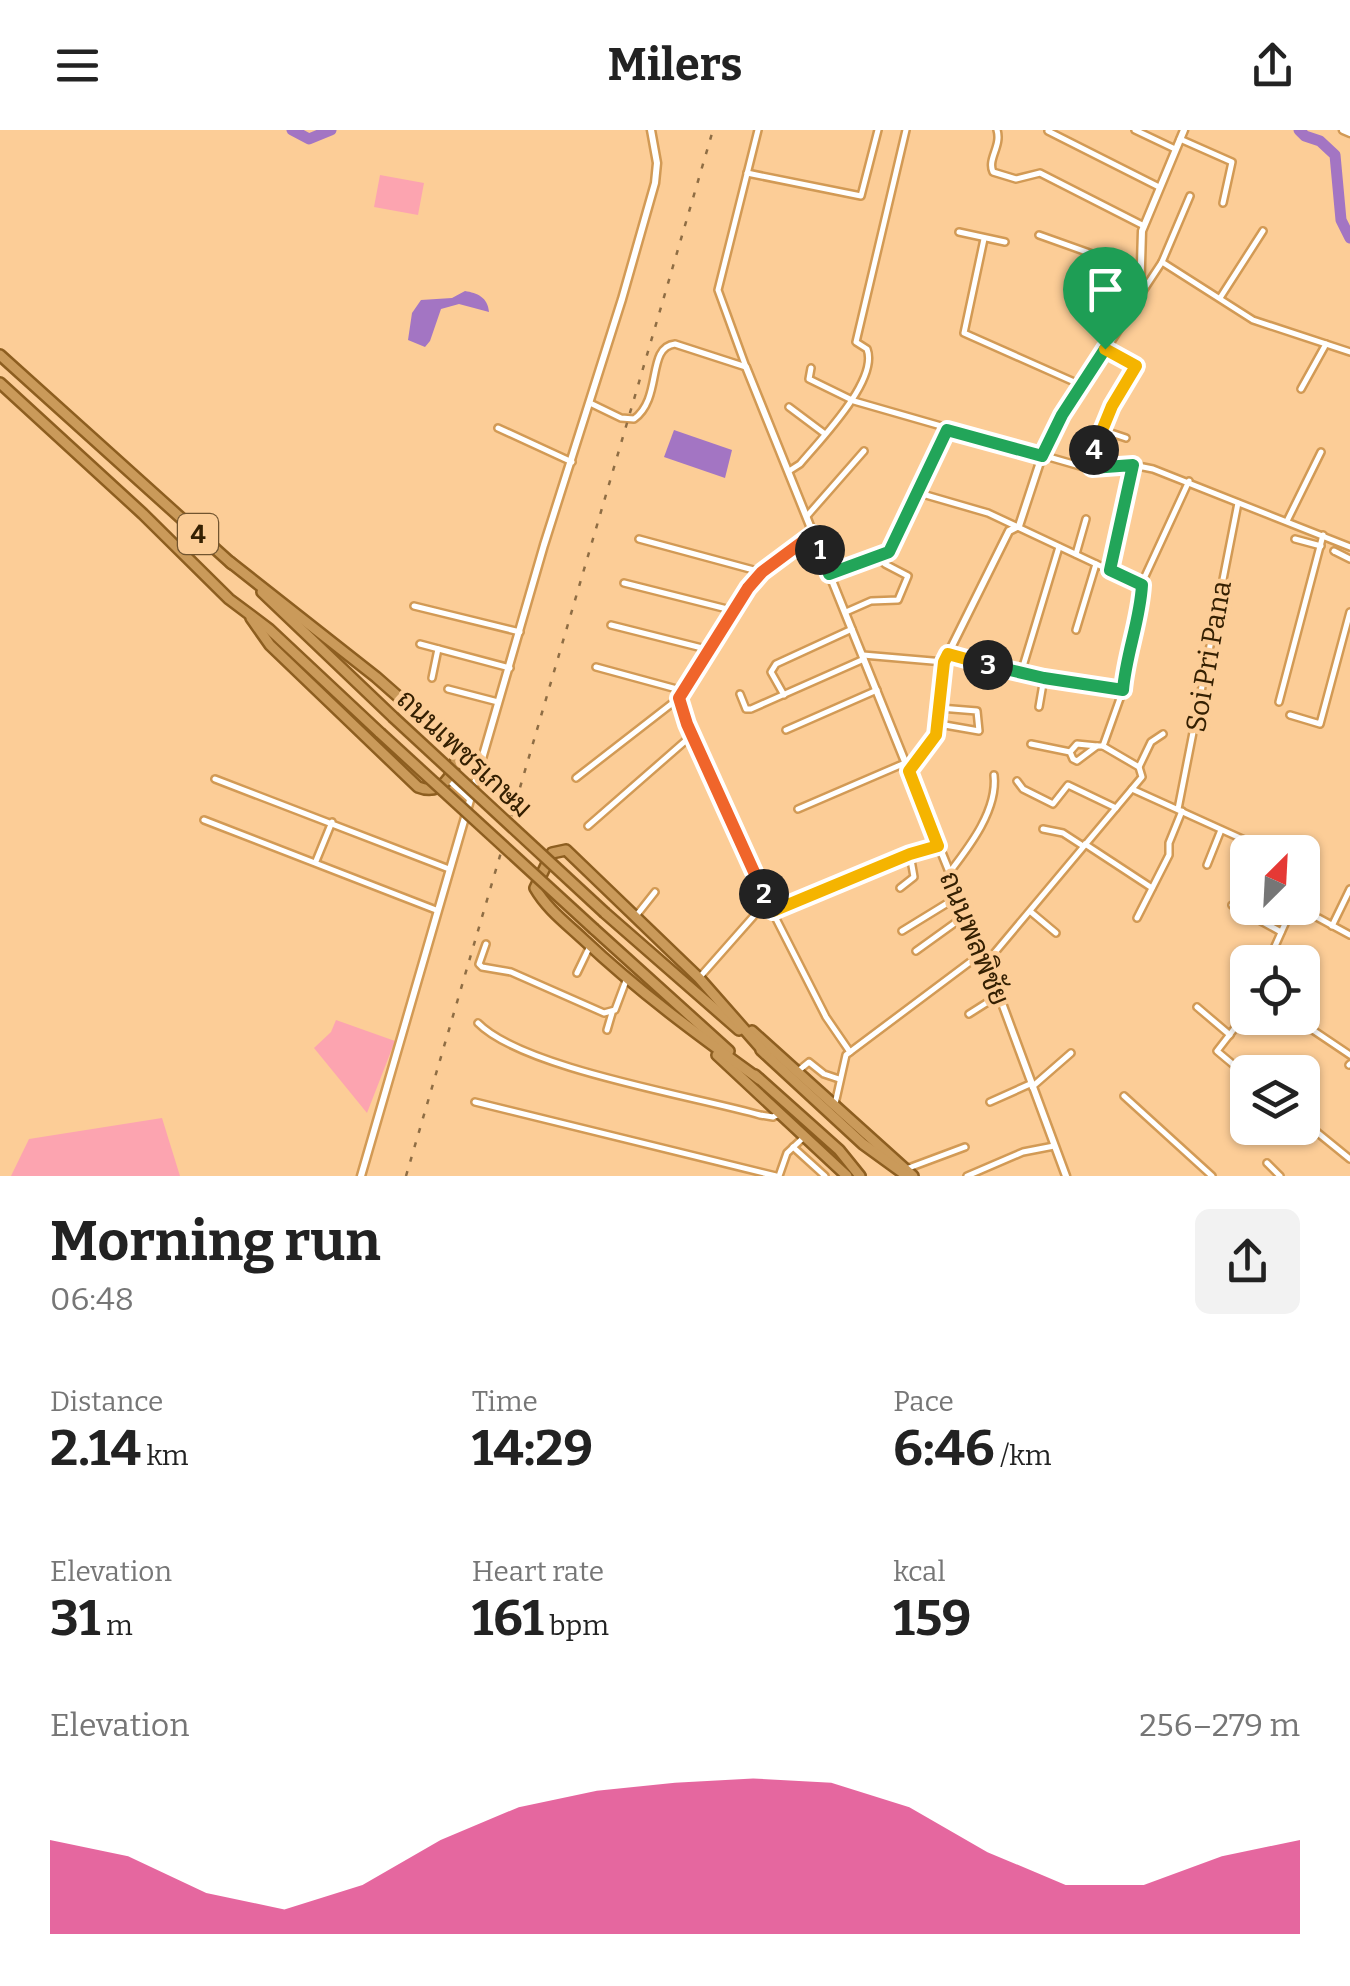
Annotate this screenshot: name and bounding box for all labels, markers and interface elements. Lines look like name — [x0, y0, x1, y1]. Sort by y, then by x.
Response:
icon: menu — [50, 38, 105, 93]
text: Milers — [607, 38, 743, 92]
icon: share — [1245, 38, 1300, 93]
pin — [1063, 247, 1148, 350]
icon: arrive — [1078, 262, 1133, 317]
pin: 4 — [1069, 425, 1119, 475]
text: 4 — [1085, 433, 1103, 466]
road number: 4 — [178, 514, 218, 554]
pin: 1 — [795, 525, 845, 575]
text: 1 — [814, 533, 826, 566]
street label: Soi Pri Pana — [1179, 578, 1238, 734]
pin: 3 — [963, 640, 1013, 690]
text: 3 — [980, 648, 996, 681]
street label: ถนนเพชรเกษม — [390, 683, 539, 824]
north arrow — [1230, 835, 1320, 925]
map controls — [1230, 835, 1320, 1145]
street label: ถนนพลพิชัย — [933, 866, 1018, 1010]
pin: 2 — [739, 869, 789, 919]
text: 2 — [756, 877, 772, 910]
button: locate — [1230, 945, 1320, 1035]
button: layers — [1230, 1055, 1320, 1145]
text: Morning run — [50, 1209, 381, 1275]
button: share — [1195, 1209, 1300, 1314]
text: 06:48 — [50, 1280, 134, 1318]
text: Distance — [50, 1385, 163, 1418]
text: Time — [472, 1385, 538, 1418]
text: Pace — [893, 1385, 954, 1418]
text: 2.14 — [50, 1418, 141, 1478]
text: 14:29 — [472, 1418, 593, 1478]
text: 6:46 — [893, 1418, 995, 1478]
text: km — [141, 1439, 189, 1472]
text: /km — [995, 1439, 1051, 1472]
text: Elevation — [50, 1555, 172, 1588]
text: Heart rate — [472, 1555, 604, 1588]
text: kcal — [893, 1555, 945, 1588]
text: 31 — [50, 1588, 100, 1648]
text: 161 — [472, 1588, 544, 1648]
text: 159 — [893, 1588, 971, 1648]
text: m — [100, 1609, 133, 1642]
text: bpm — [544, 1609, 609, 1642]
text: Elevation — [50, 1706, 190, 1744]
text: 256–279 m — [1139, 1706, 1300, 1744]

